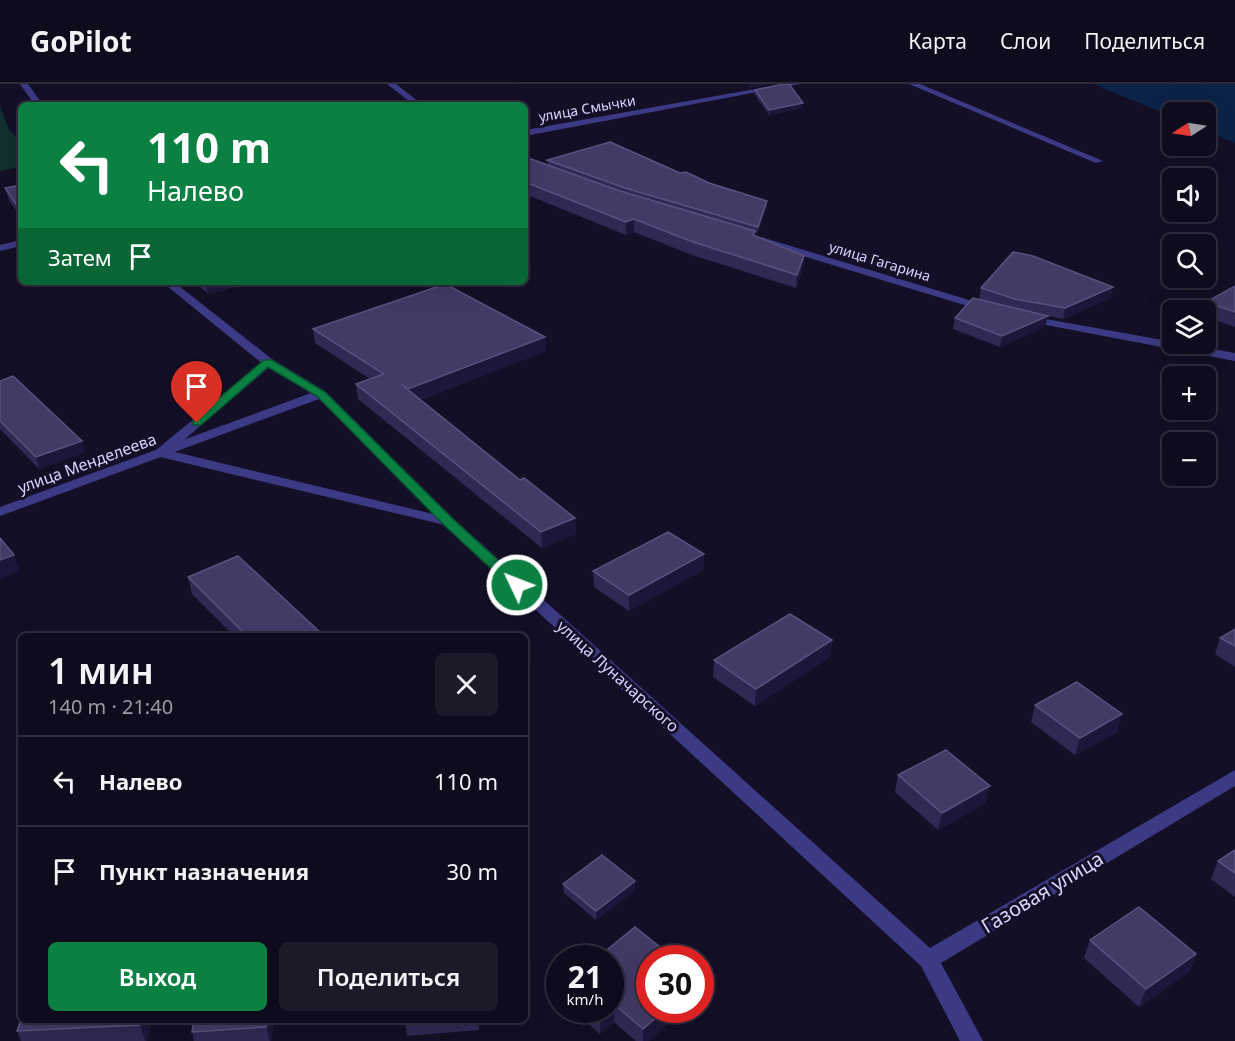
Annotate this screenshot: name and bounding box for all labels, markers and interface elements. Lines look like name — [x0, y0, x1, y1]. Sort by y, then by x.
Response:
text: GoPilot — [30, 22, 132, 60]
text: Карта — [908, 27, 967, 55]
text: Слои — [1000, 27, 1051, 55]
text: Поделиться — [1084, 27, 1205, 55]
street label: улица Смычки — [537, 90, 637, 126]
north arrow — [1162, 102, 1216, 156]
map controls — [1162, 102, 1216, 486]
text: 110 m — [147, 118, 271, 175]
icon: left — [48, 126, 126, 204]
button: sound — [1162, 168, 1216, 222]
text: Налево — [147, 172, 244, 209]
button: search — [1162, 234, 1216, 288]
street label: улица Гагарина — [827, 237, 933, 285]
icon: arrive — [124, 240, 157, 273]
text: Затем — [48, 242, 112, 272]
button: layers — [1162, 300, 1216, 354]
pin — [171, 361, 222, 423]
button: + — [1162, 366, 1216, 420]
icon: arrive — [180, 370, 213, 403]
street label: улица Менделеева — [15, 428, 159, 498]
button: − — [1162, 432, 1216, 486]
position arrow — [485, 553, 549, 617]
street label: улица Луначарского — [552, 615, 684, 737]
text: 1 мин — [48, 646, 154, 695]
button: close — [435, 653, 498, 716]
text: 140 m · 21:40 — [48, 693, 173, 720]
icon: left — [48, 765, 81, 798]
text: Налево — [99, 766, 182, 796]
text: 110 m — [434, 766, 498, 796]
street label: Газовая улица — [976, 845, 1108, 939]
icon: arrive — [48, 855, 81, 888]
text: Пункт назначения — [99, 856, 309, 886]
text: 30 m — [447, 856, 498, 886]
button: Выход — [48, 942, 267, 1011]
button: Поделиться — [279, 942, 498, 1011]
speed limit sign: 30 — [636, 945, 714, 1023]
text: 21 — [568, 956, 602, 997]
text: km/h — [567, 989, 603, 1009]

